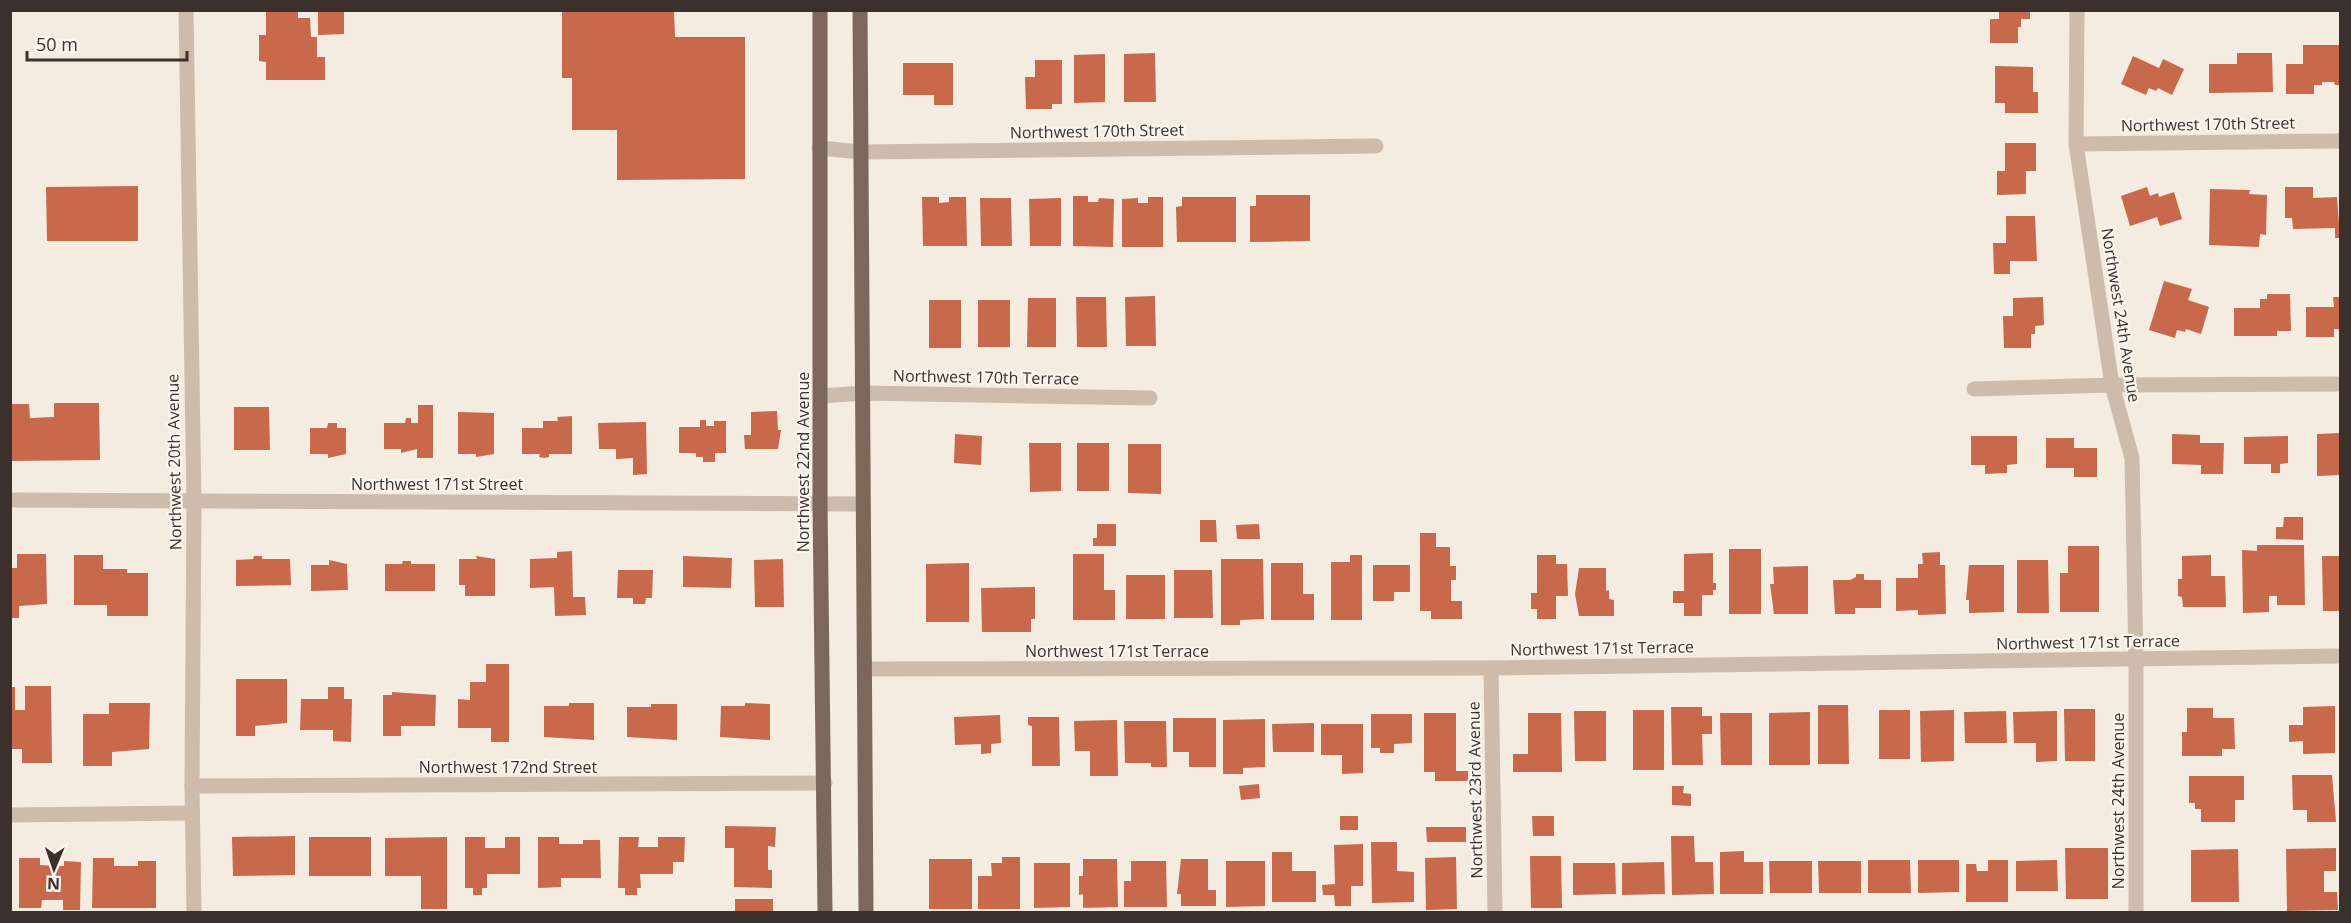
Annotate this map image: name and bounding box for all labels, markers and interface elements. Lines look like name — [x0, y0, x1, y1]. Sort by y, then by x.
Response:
scale bar — [27, 24, 188, 62]
text: 50 m — [36, 32, 78, 56]
street label: Northwest 170th Street — [2121, 111, 2296, 137]
street label: Northwest 170th Street — [1010, 118, 1185, 144]
street label: Northwest 24th Avenue — [2096, 226, 2146, 404]
street label: Northwest 170th Terrace — [893, 364, 1079, 390]
street label: Northwest 22nd Avenue — [792, 372, 814, 552]
street label: Northwest 20th Avenue — [161, 374, 187, 550]
street label: Northwest 171st Street — [351, 473, 523, 495]
street label: Northwest 171st Terrace — [1996, 629, 2180, 655]
street label: Northwest 171st Terrace — [1510, 635, 1694, 661]
street label: Northwest 171st Terrace — [1025, 640, 1209, 662]
street label: Northwest 23rd Avenue — [1462, 701, 1488, 879]
street label: Northwest 24th Avenue — [2107, 713, 2129, 889]
street label: Northwest 172nd Street — [419, 756, 598, 778]
north arrow — [24, 839, 84, 899]
text: N — [47, 873, 60, 895]

